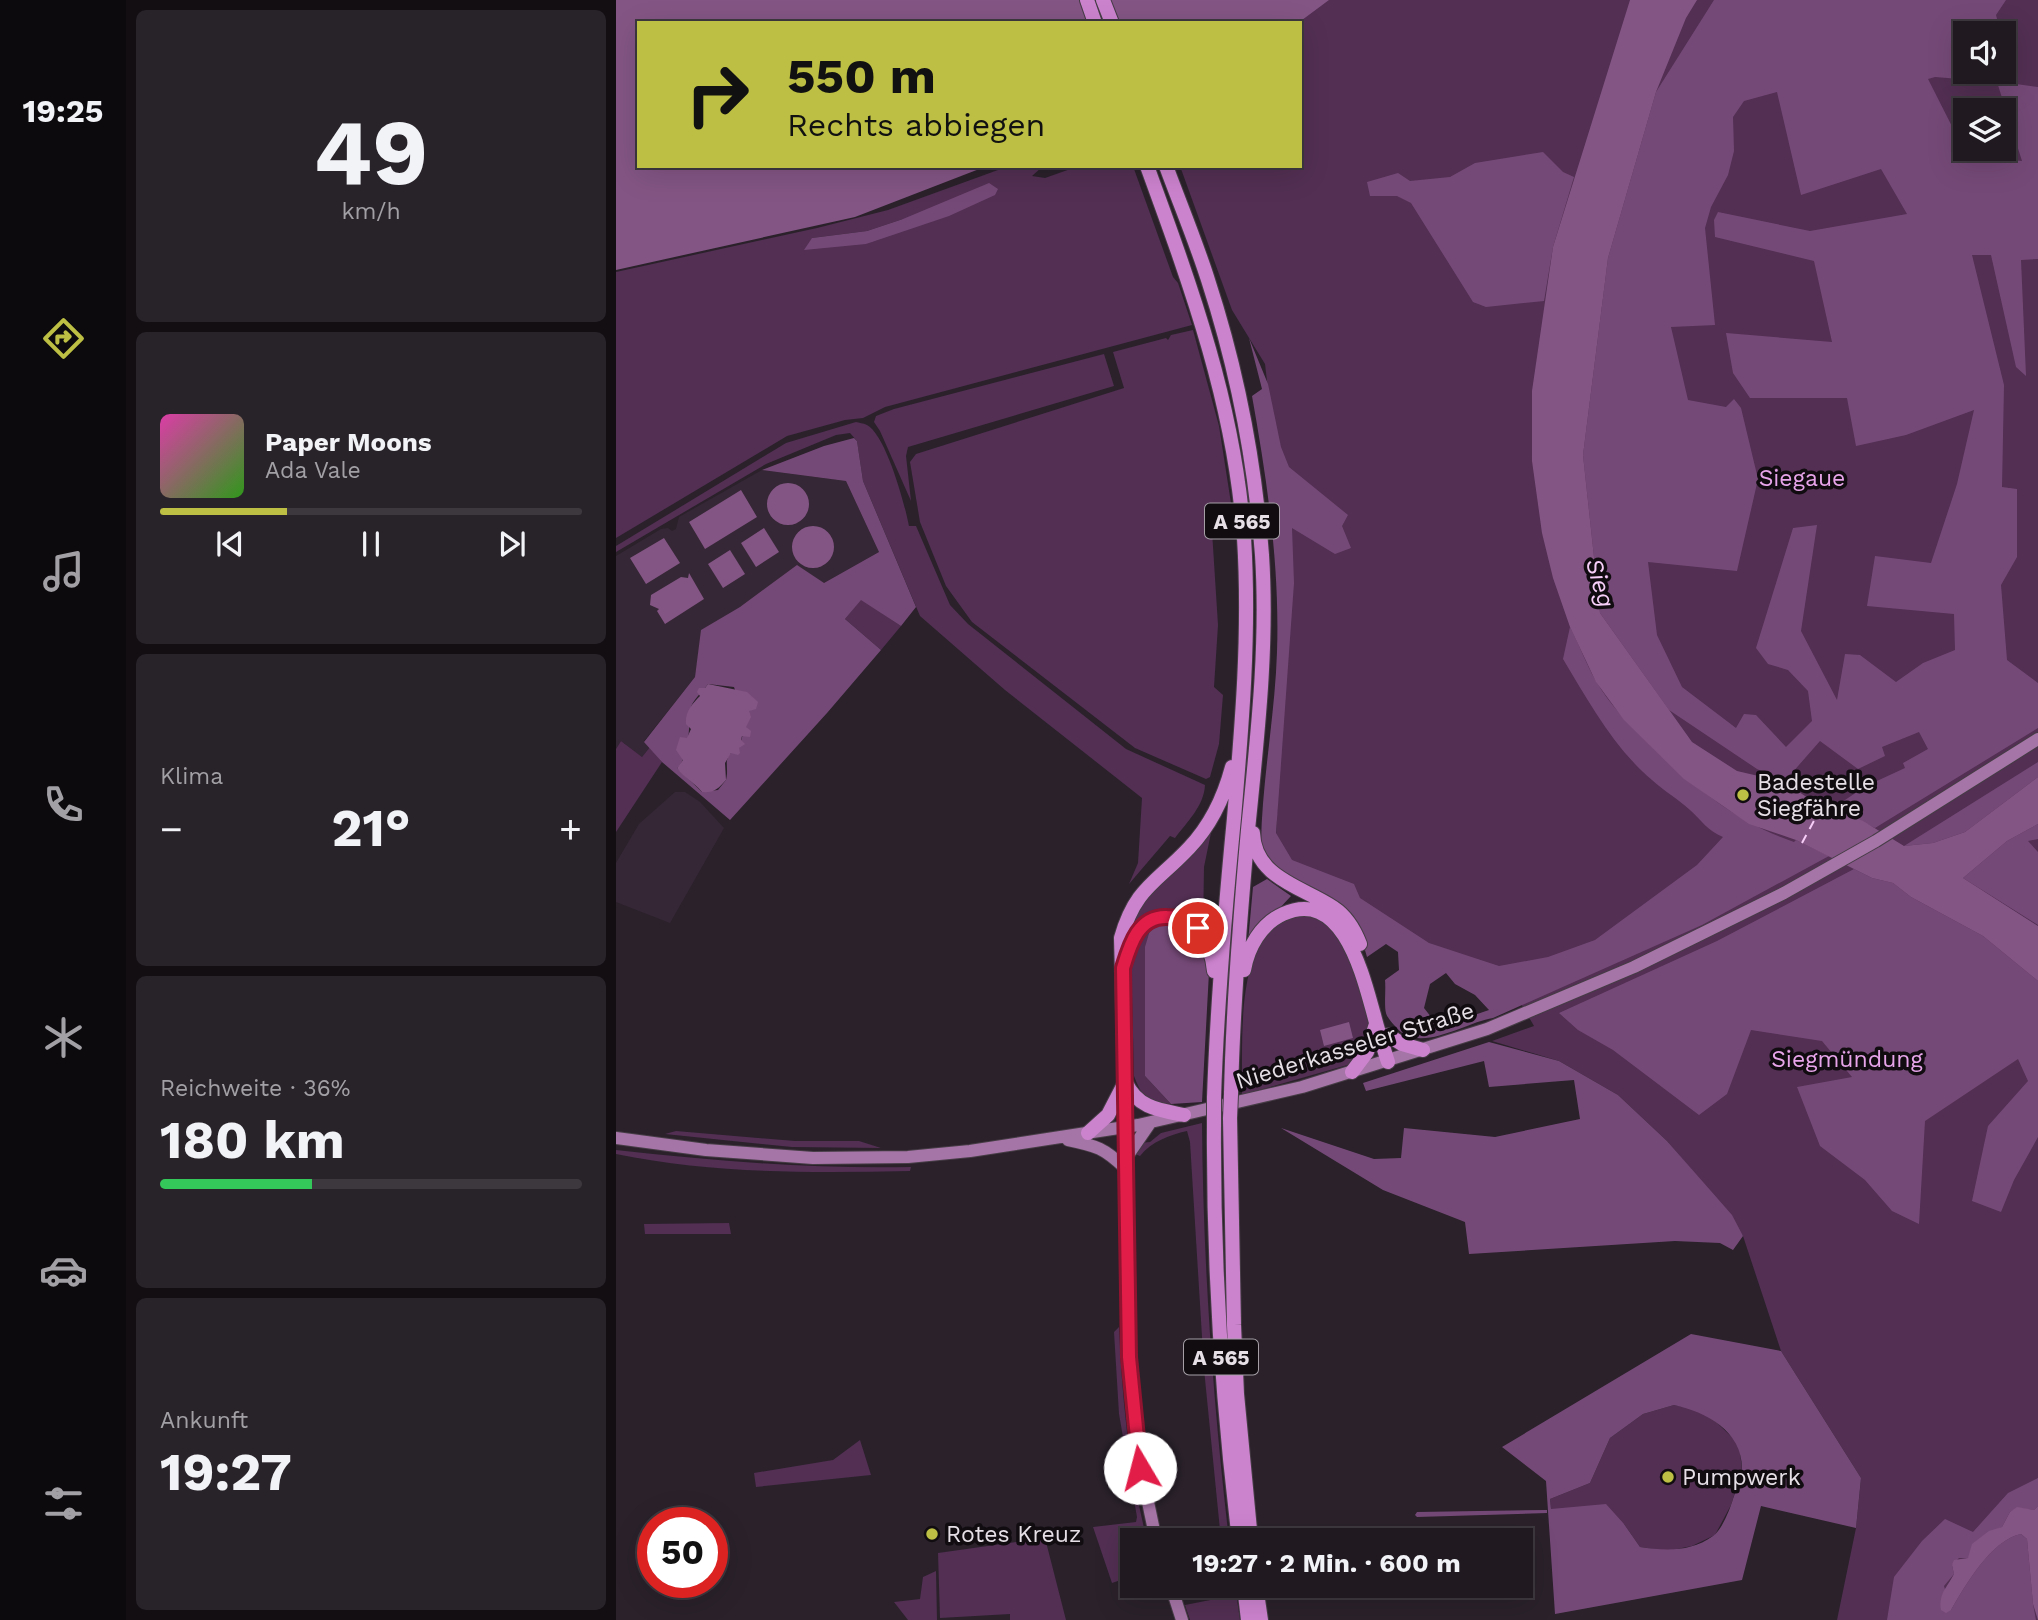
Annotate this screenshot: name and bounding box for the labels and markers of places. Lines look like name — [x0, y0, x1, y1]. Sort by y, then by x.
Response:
place label: Badestelle Siegfähre — [1757, 769, 1875, 822]
marker: Badestelle Siegfähre — [1735, 787, 1751, 803]
pin — [1168, 898, 1228, 958]
place label: Pumpwerk — [1682, 1464, 1801, 1491]
marker: Pumpwerk — [1660, 1469, 1676, 1485]
place label: Rotes Kreuz — [946, 1521, 1081, 1548]
marker: Rotes Kreuz — [924, 1526, 940, 1542]

